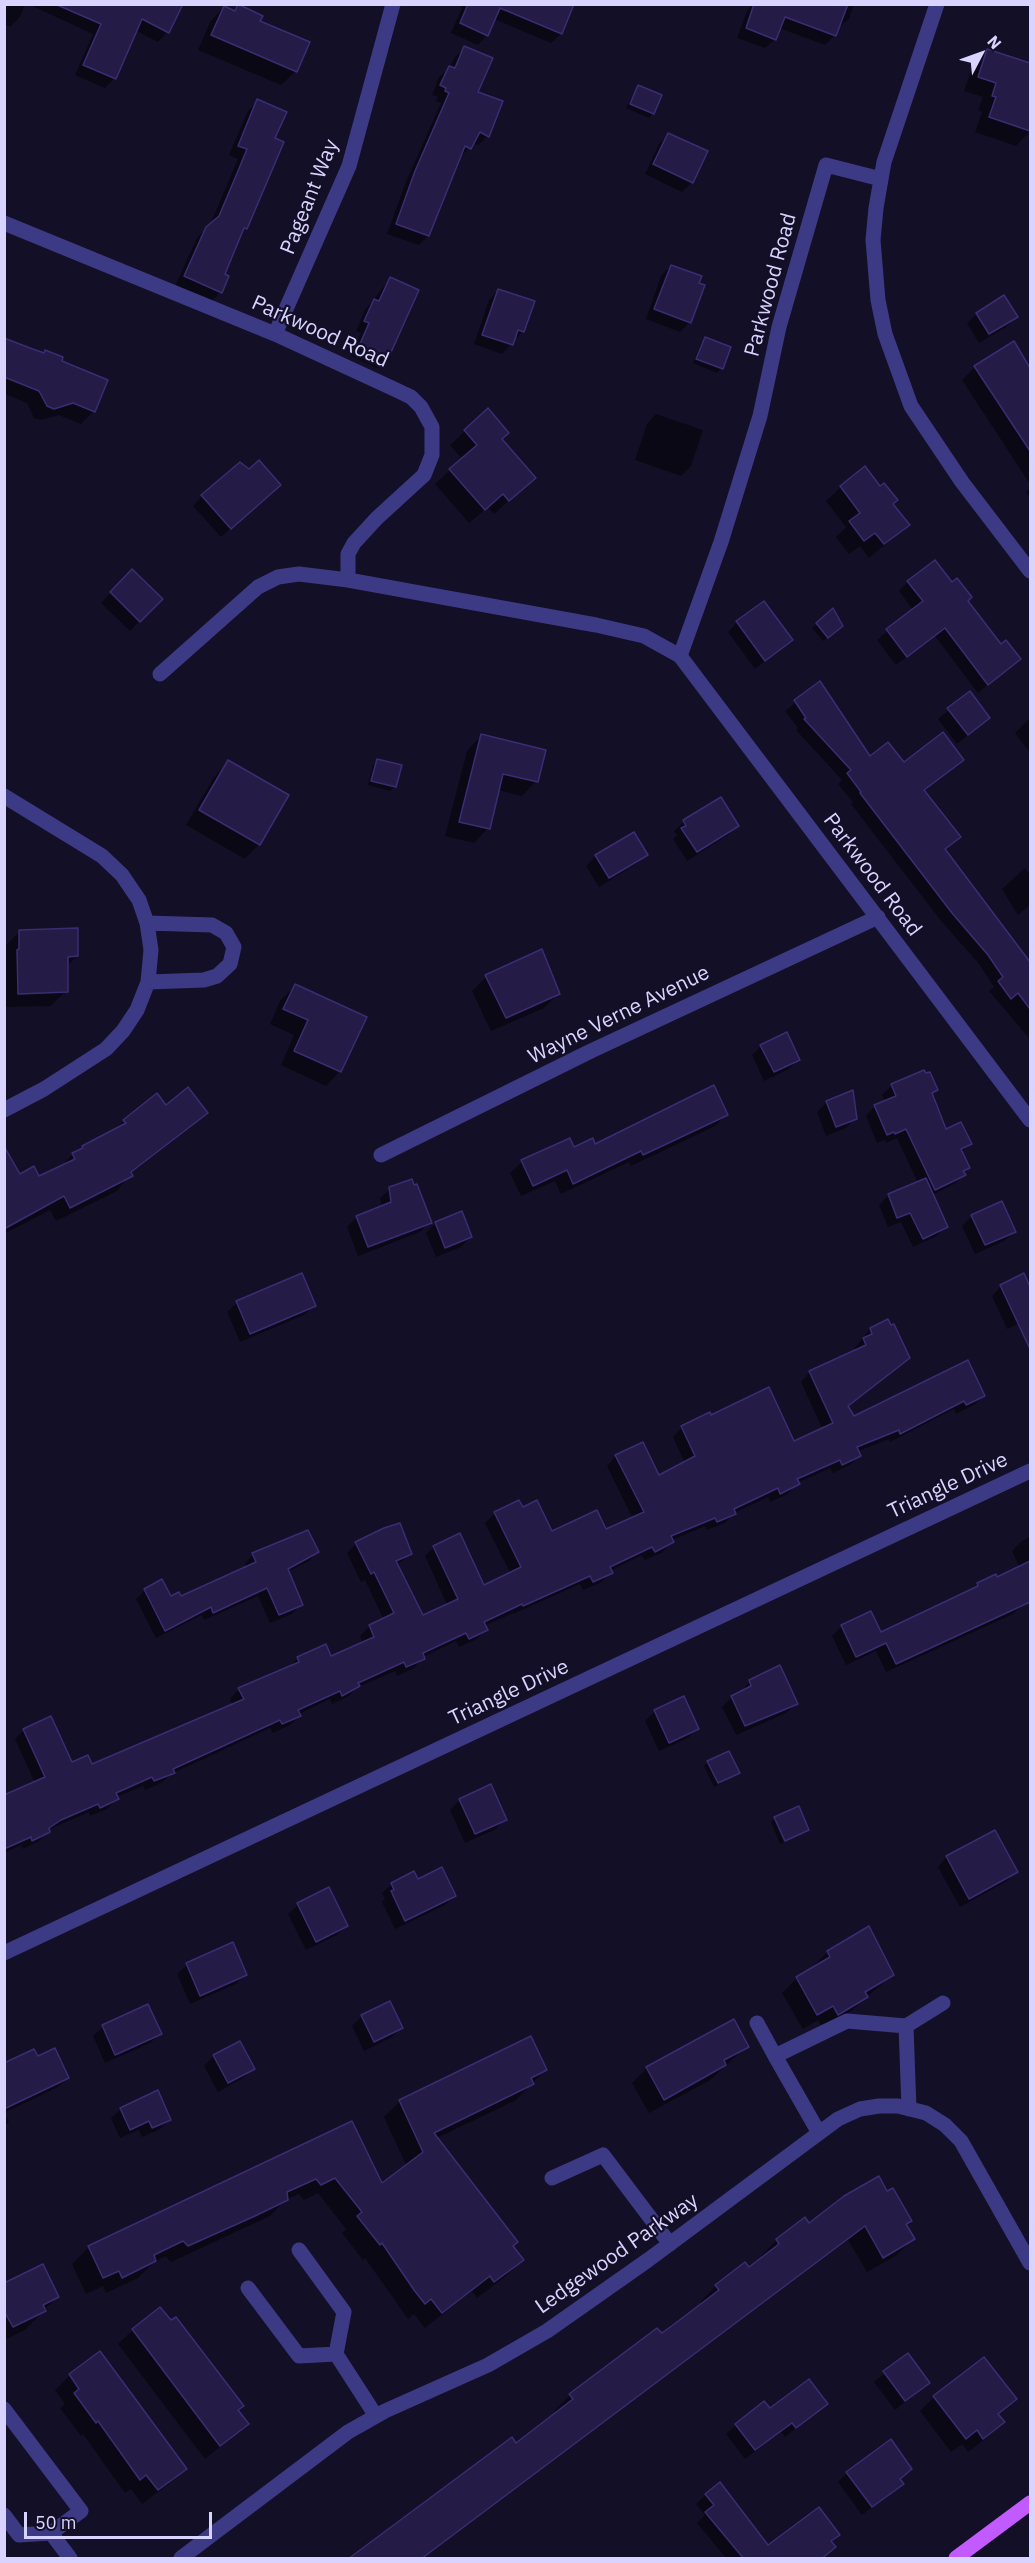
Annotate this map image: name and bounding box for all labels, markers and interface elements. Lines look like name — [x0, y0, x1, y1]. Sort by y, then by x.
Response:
north arrow — [951, 24, 1011, 84]
text: N — [983, 31, 1006, 53]
street label: Pageant Way — [276, 136, 344, 258]
street label: Parkwood Road — [740, 211, 802, 359]
street label: Parkwood Road — [248, 291, 392, 373]
street label: Parkwood Road — [818, 809, 926, 941]
street label: Wayne Verne Avenue — [524, 960, 714, 1070]
street label: Triangle Drive — [884, 1447, 1012, 1525]
street label: Triangle Drive — [445, 1654, 573, 1732]
street label: Ledgewood Parkway — [531, 2188, 703, 2320]
scale bar — [27, 2500, 214, 2538]
text: 50 m — [35, 2511, 77, 2534]

